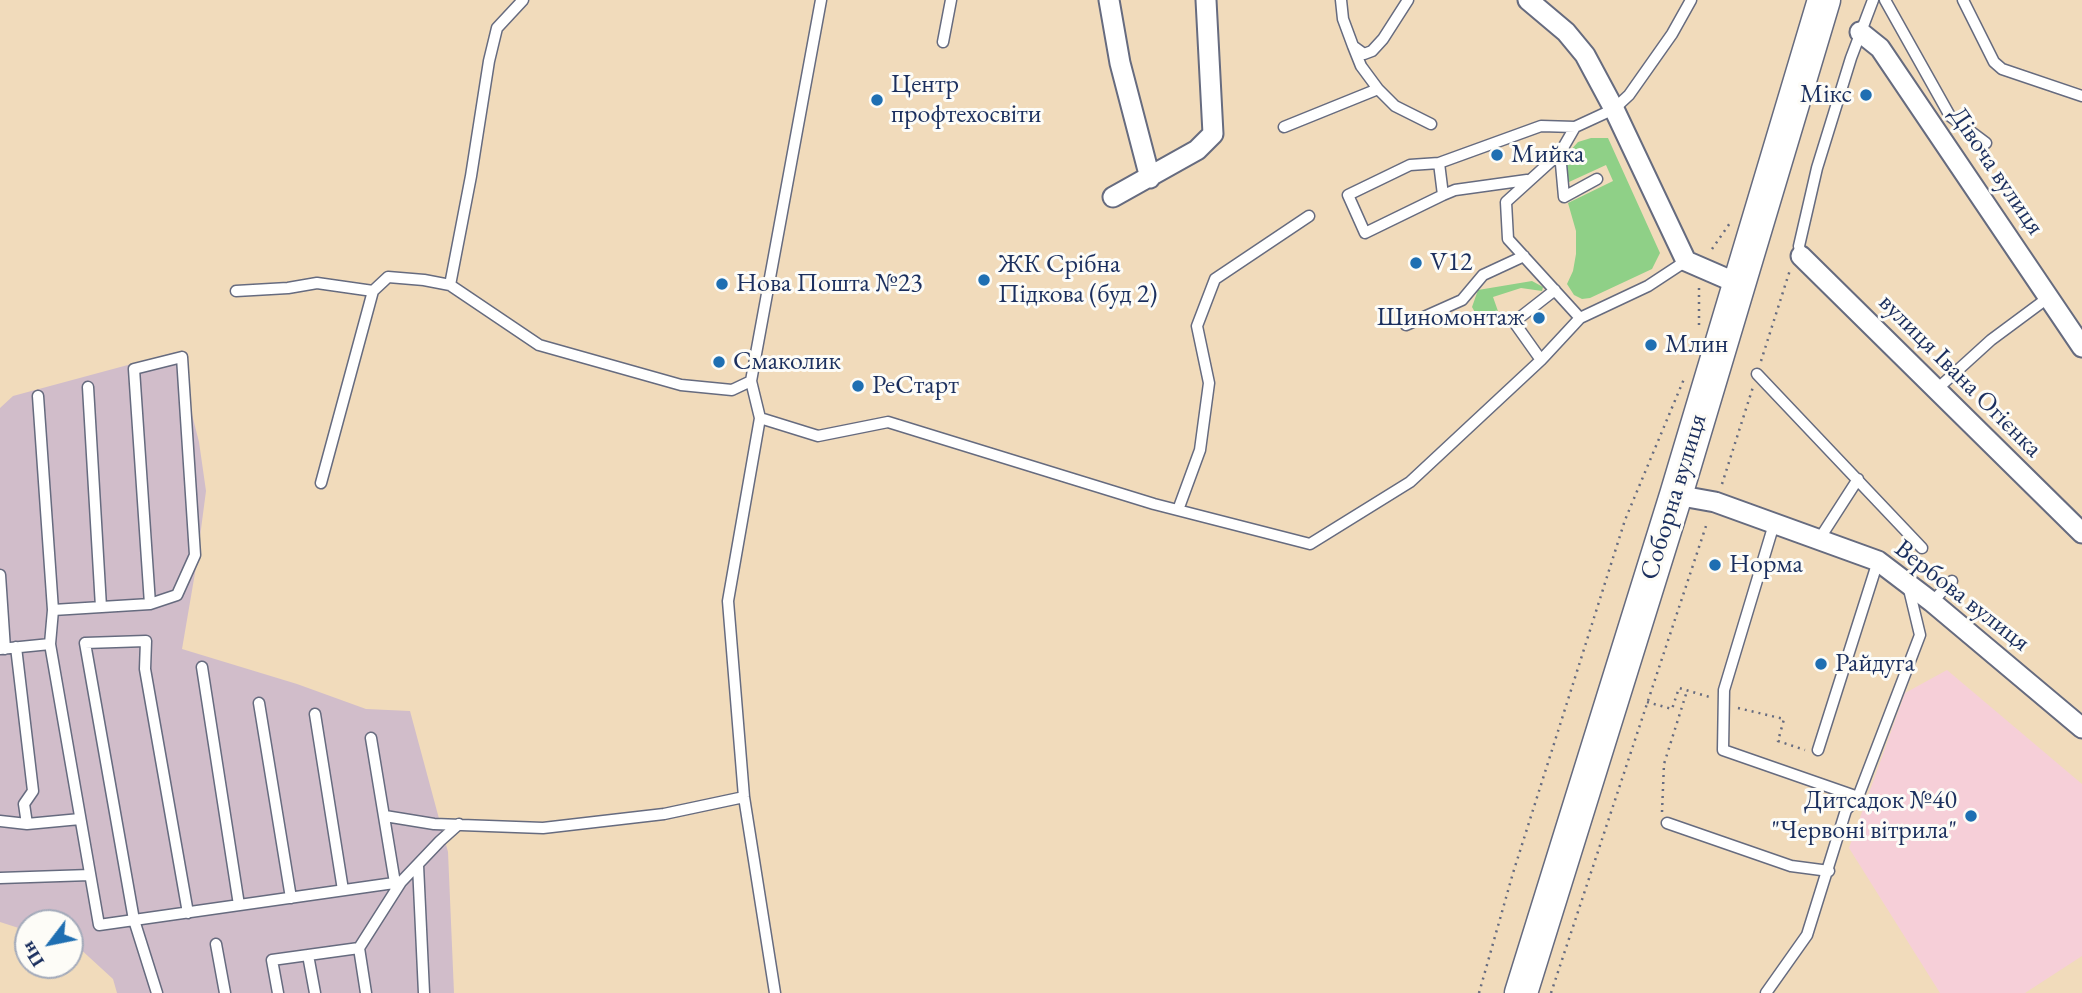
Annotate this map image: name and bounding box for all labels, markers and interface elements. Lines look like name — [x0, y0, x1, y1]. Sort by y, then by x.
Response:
place label: Центр профтехосвіти — [891, 69, 1041, 130]
place label: Мікс — [1800, 79, 1852, 111]
marker: Мікс — [1858, 87, 1874, 103]
marker: Центр профтехосвіти — [869, 92, 885, 108]
street label: Дівоча вулиця — [1942, 101, 2050, 241]
place label: Мийка — [1511, 139, 1584, 171]
marker: Мийка — [1489, 147, 1505, 163]
place label: V12 — [1430, 247, 1472, 279]
place label: ЖК Срібна Підкова (буд 2) — [998, 249, 1157, 310]
marker: V12 — [1408, 255, 1424, 271]
place label: Нова Пошта №23 — [736, 268, 923, 300]
marker: ЖК Срібна Підкова (буд 2) — [976, 272, 992, 288]
marker: Нова Пошта №23 — [714, 276, 730, 292]
street label: вулиця Івана Огієнка — [1872, 288, 2048, 464]
place label: Шиномонтаж — [1377, 302, 1525, 334]
marker: Шиномонтаж — [1531, 310, 1547, 326]
place label: Млин — [1665, 329, 1728, 361]
marker: Млин — [1643, 337, 1659, 353]
place label: Смаколик — [733, 346, 841, 378]
marker: Смаколик — [711, 354, 727, 370]
place label: РеСтарт — [872, 370, 959, 402]
marker: РеСтарт — [850, 378, 866, 394]
street label: Соборна вулиця — [1634, 410, 1714, 584]
street label: Вербова вулиця — [1888, 533, 2036, 659]
place label: Норма — [1729, 549, 1803, 581]
marker: Норма — [1707, 557, 1723, 573]
place label: Райдуга — [1835, 648, 1915, 680]
marker: Райдуга — [1813, 656, 1829, 672]
place label: Дитсадок №40 "Червоні вітрила" — [1771, 785, 1957, 846]
marker: Дитсадок №40 "Червоні вітрила" — [1963, 808, 1979, 824]
north arrow — [14, 909, 84, 979]
text: Пн — [15, 937, 50, 972]

